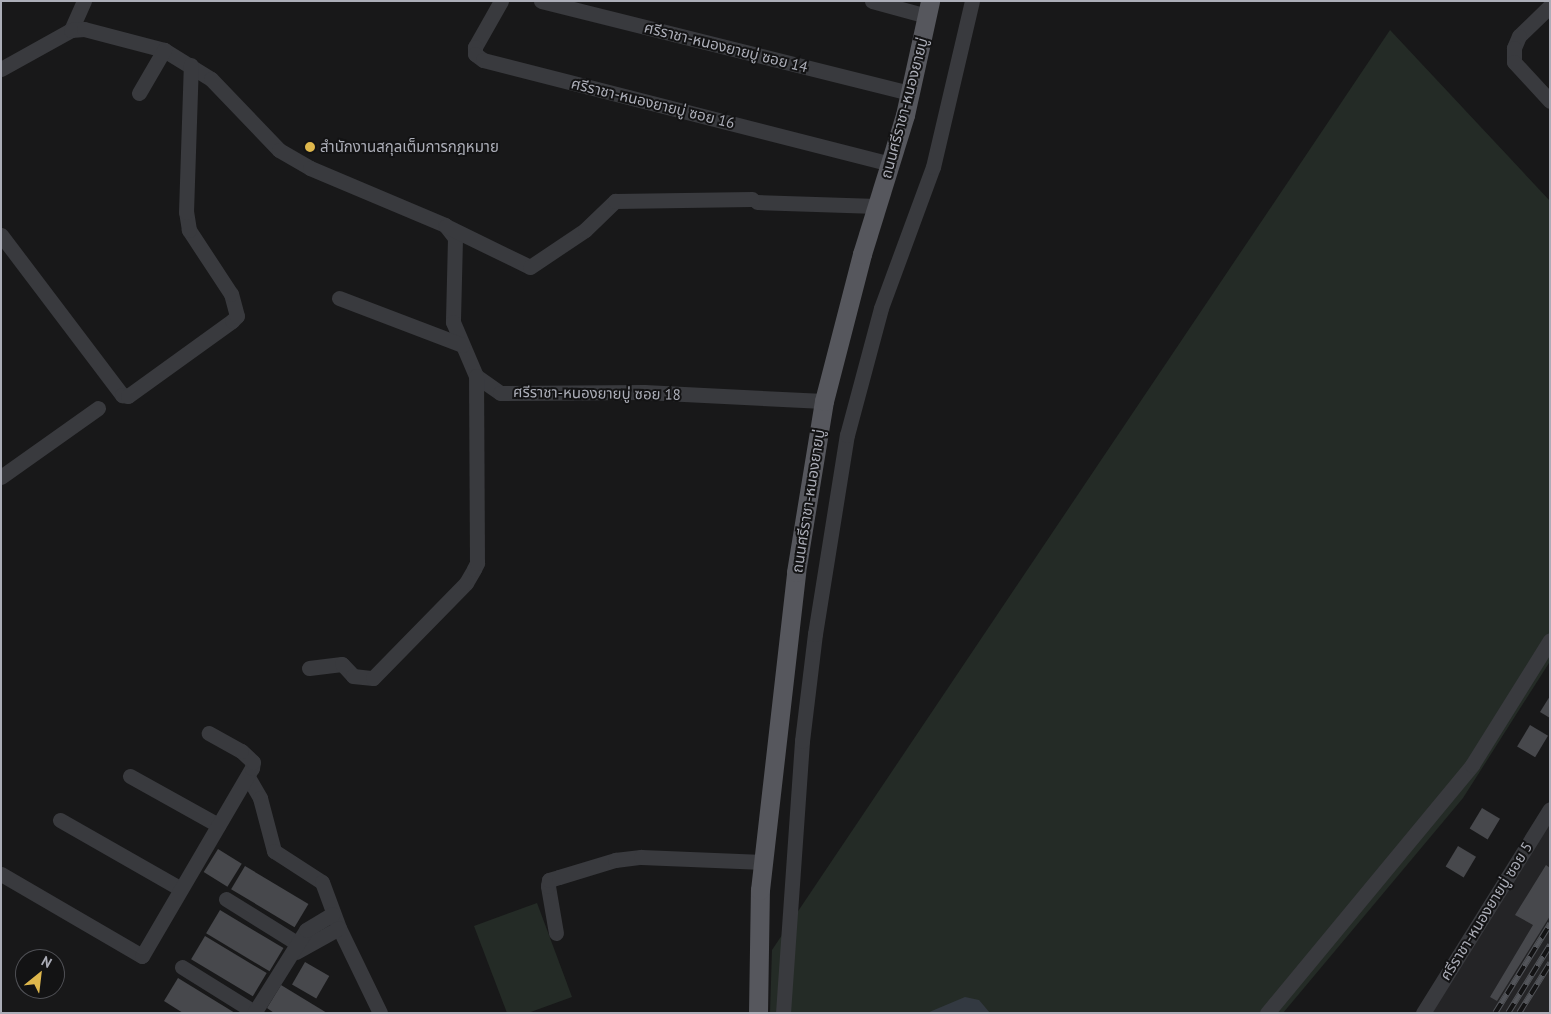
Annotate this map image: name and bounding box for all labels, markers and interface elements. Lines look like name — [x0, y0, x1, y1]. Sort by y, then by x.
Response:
street label: ศรีราชา-หนองยายบู่ ซอย 14 — [642, 18, 810, 76]
street label: ถนนศรีราชา-หนองยายบู่ — [877, 36, 931, 180]
street label: ศรีราชา-หนองยายบู่ ซอย 16 — [569, 74, 737, 132]
place label: สำนักงานสกุลเต็มการกฎหมาย — [320, 138, 499, 156]
marker: สำนักงานสกุลเต็มการกฎหมาย — [304, 141, 316, 153]
street label: ศรีราชา-หนองยายบู่ ซอย 18 — [513, 383, 681, 403]
street label: ถนนศรีราชา-หนองยายบู่ — [788, 428, 828, 574]
street label: ศรีราชา-หนองยายบู่ ซอย 5 — [1436, 839, 1536, 983]
north arrow — [15, 949, 65, 999]
text: N — [38, 952, 55, 972]

